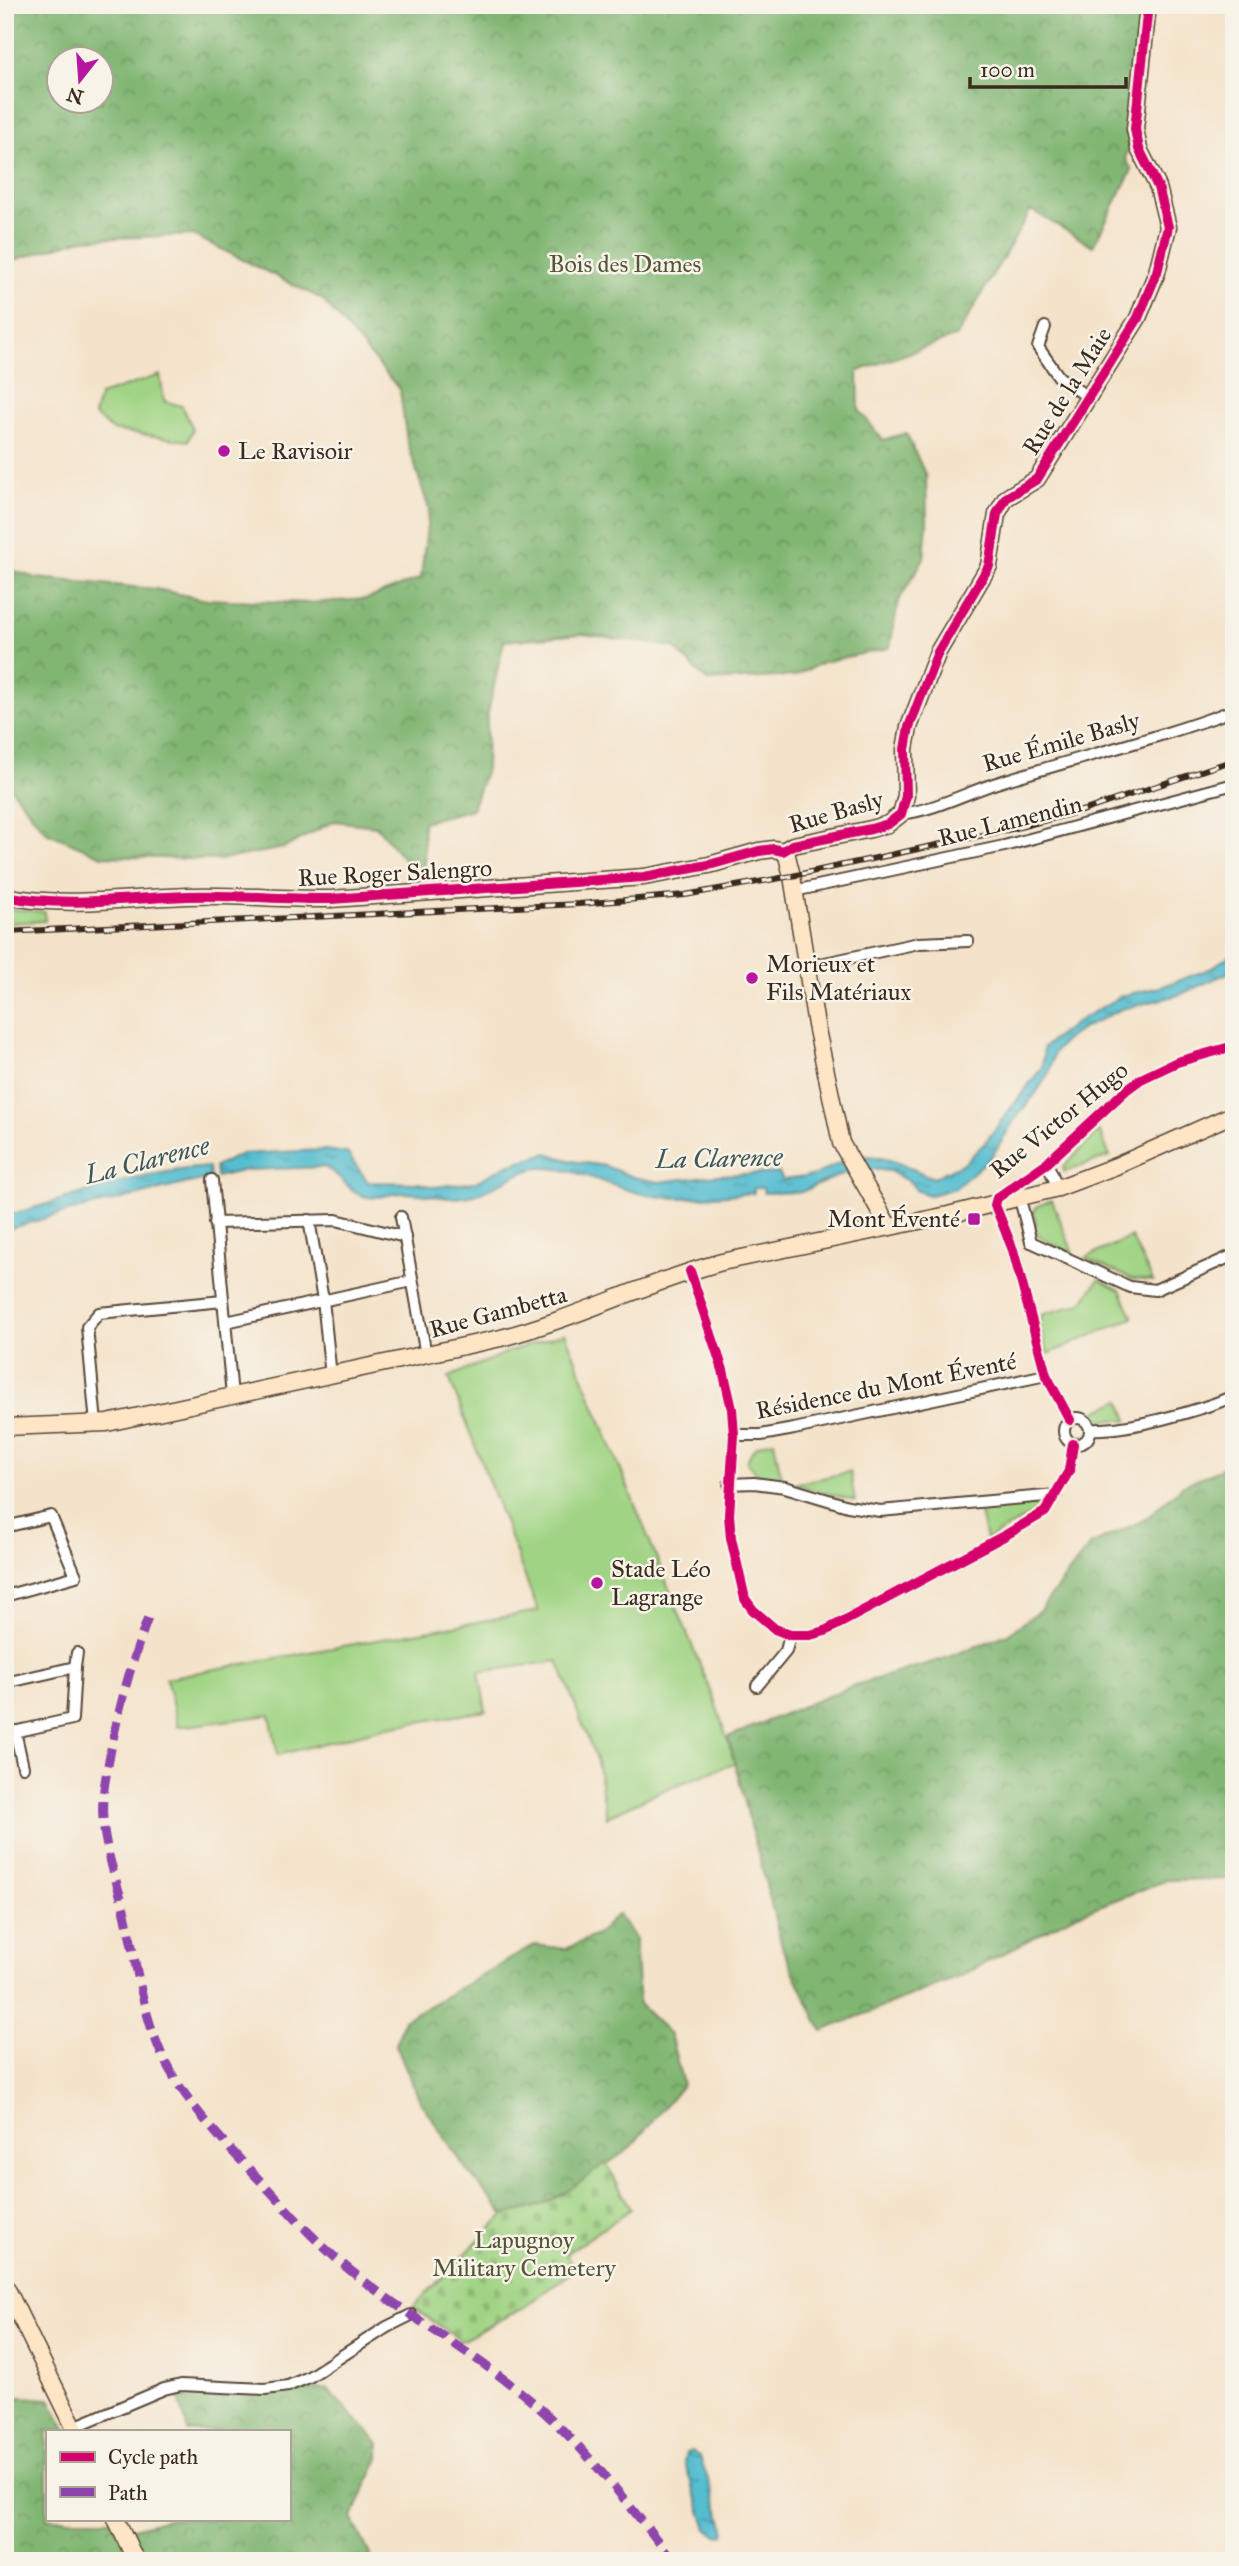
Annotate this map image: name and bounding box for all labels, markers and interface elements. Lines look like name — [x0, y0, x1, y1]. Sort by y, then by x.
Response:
north arrow — [46, 46, 116, 116]
scale bar — [970, 46, 1125, 90]
text: 100 m — [980, 57, 1035, 83]
text: N — [64, 82, 86, 109]
park label: Bois des Dames — [549, 249, 701, 279]
street label: Rue de la Maie — [1016, 322, 1118, 460]
place label: Le Ravisoir — [238, 436, 353, 466]
marker: Le Ravisoir — [216, 443, 232, 459]
street label: Rue Émile Basly — [979, 705, 1144, 779]
street label: Rue Basly — [785, 784, 887, 840]
street label: Rue Lamendin — [935, 789, 1085, 853]
street label: Rue Roger Salengro — [297, 853, 493, 893]
place label: Morieux et Fils Matériaux — [766, 949, 912, 1007]
marker: Morieux et Fils Matériaux — [744, 970, 760, 986]
street label: Rue Victor Hugo — [984, 1055, 1134, 1185]
water label: La Clarence — [81, 1129, 214, 1191]
water label: La Clarence — [654, 1141, 784, 1175]
place label: Mont Éventé — [827, 1204, 960, 1234]
marker: Mont Éventé — [966, 1211, 982, 1227]
street label: Rue Gambetta — [426, 1279, 571, 1345]
street label: Résidence du Mont Éventé — [753, 1346, 1019, 1426]
place label: Stade Léo Lagrange — [611, 1554, 711, 1612]
marker: Stade Léo Lagrange — [589, 1575, 605, 1591]
park label: Lapugnoy Military Cemetery — [432, 2225, 617, 2283]
legend — [46, 2430, 290, 2520]
text: Cycle path — [108, 2444, 199, 2470]
text: Path — [108, 2480, 148, 2506]

